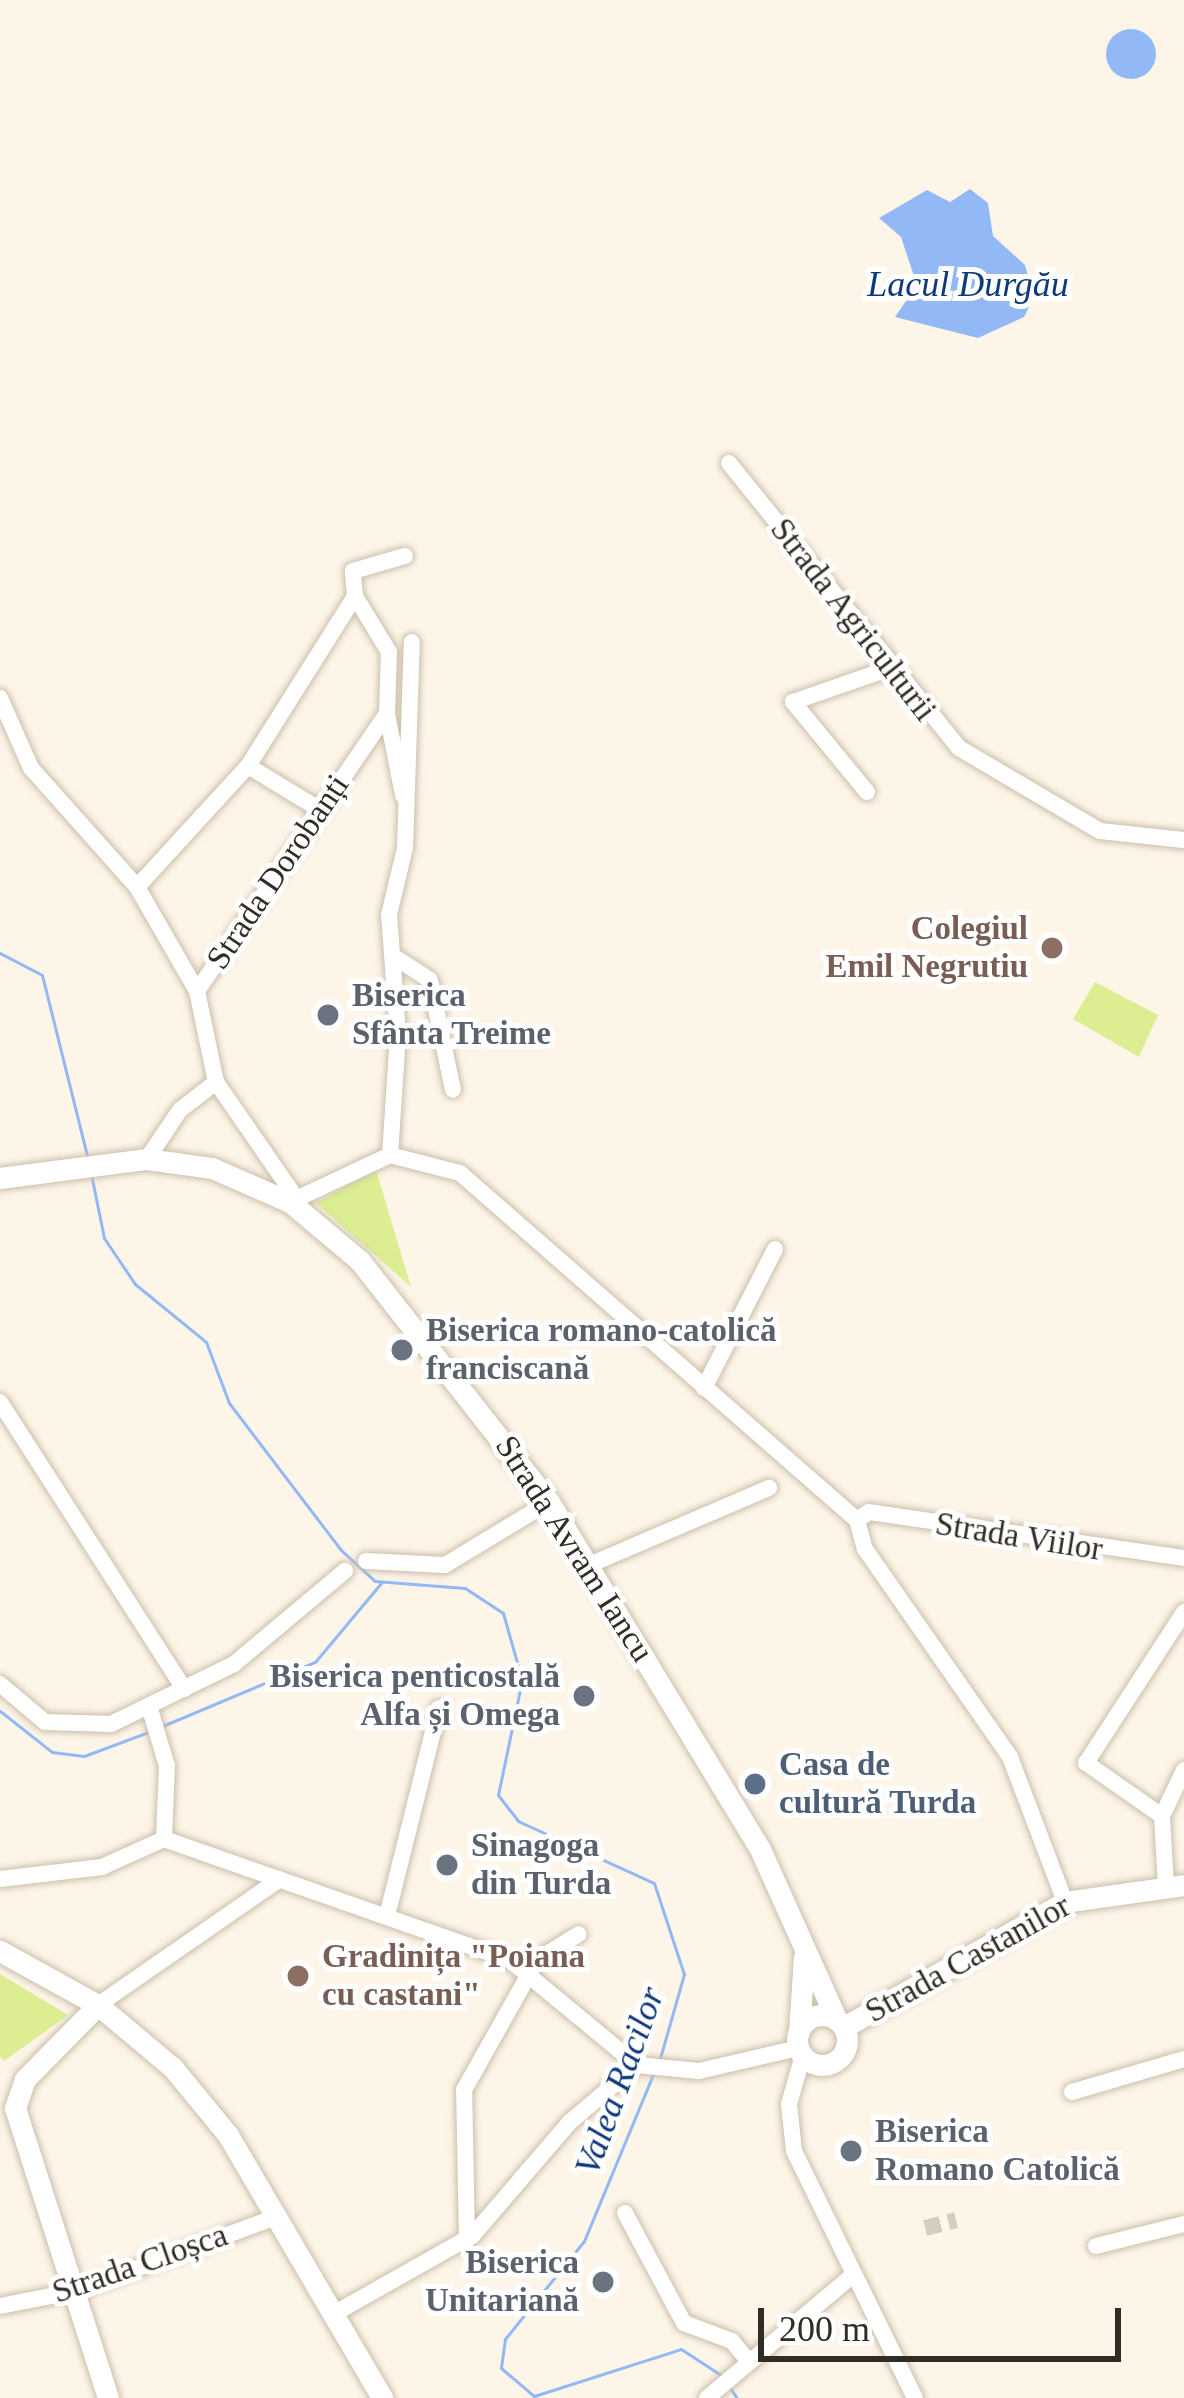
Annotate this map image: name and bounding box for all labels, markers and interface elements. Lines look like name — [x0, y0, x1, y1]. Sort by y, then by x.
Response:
water label: Lacul Durgău — [867, 263, 1069, 307]
street label: Strada Agriculturii — [761, 510, 945, 730]
street label: Strada Dorobanți — [198, 767, 358, 977]
place label: Colegiul Emil Negrutiu — [825, 909, 1028, 987]
marker: Colegiul Emil Negrutiu — [1039, 935, 1065, 961]
place label: Biserica Sfânta Treime — [352, 976, 551, 1054]
marker: Biserica Sfânta Treime — [315, 1002, 341, 1028]
place label: Biserica romano-catolică franciscană — [426, 1311, 776, 1389]
marker: Biserica romano-catolică franciscană — [389, 1337, 415, 1363]
street label: Strada Avram Iancu — [486, 1428, 662, 1670]
street label: Strada Viilor — [932, 1504, 1106, 1570]
place label: Biserica penticostală Alfa și Omega — [269, 1657, 560, 1735]
marker: Biserica penticostală Alfa și Omega — [571, 1683, 597, 1709]
place label: Casa de cultură Turda — [779, 1745, 977, 1823]
marker: Casa de cultură Turda — [742, 1771, 768, 1797]
place label: Sinagoga din Turda — [471, 1826, 612, 1904]
marker: Sinagoga din Turda — [434, 1852, 460, 1878]
street label: Strada Castanilor — [859, 1886, 1077, 2032]
place label: Gradinița "Poiana cu castani" — [322, 1937, 585, 2015]
marker: Gradinița "Poiana cu castani" — [285, 1963, 311, 1989]
water label: Valea Racilor — [566, 1981, 674, 2181]
place label: Biserica Romano Catolică — [875, 2112, 1120, 2190]
marker: Biserica Romano Catolică — [838, 2138, 864, 2164]
street label: Strada Cloșca — [47, 2216, 233, 2312]
place label: Biserica Unitariană — [425, 2243, 579, 2321]
marker: Biserica Unitariană — [590, 2269, 616, 2295]
scale bar — [764, 2284, 1127, 2358]
text: 200 m — [779, 2309, 870, 2349]

